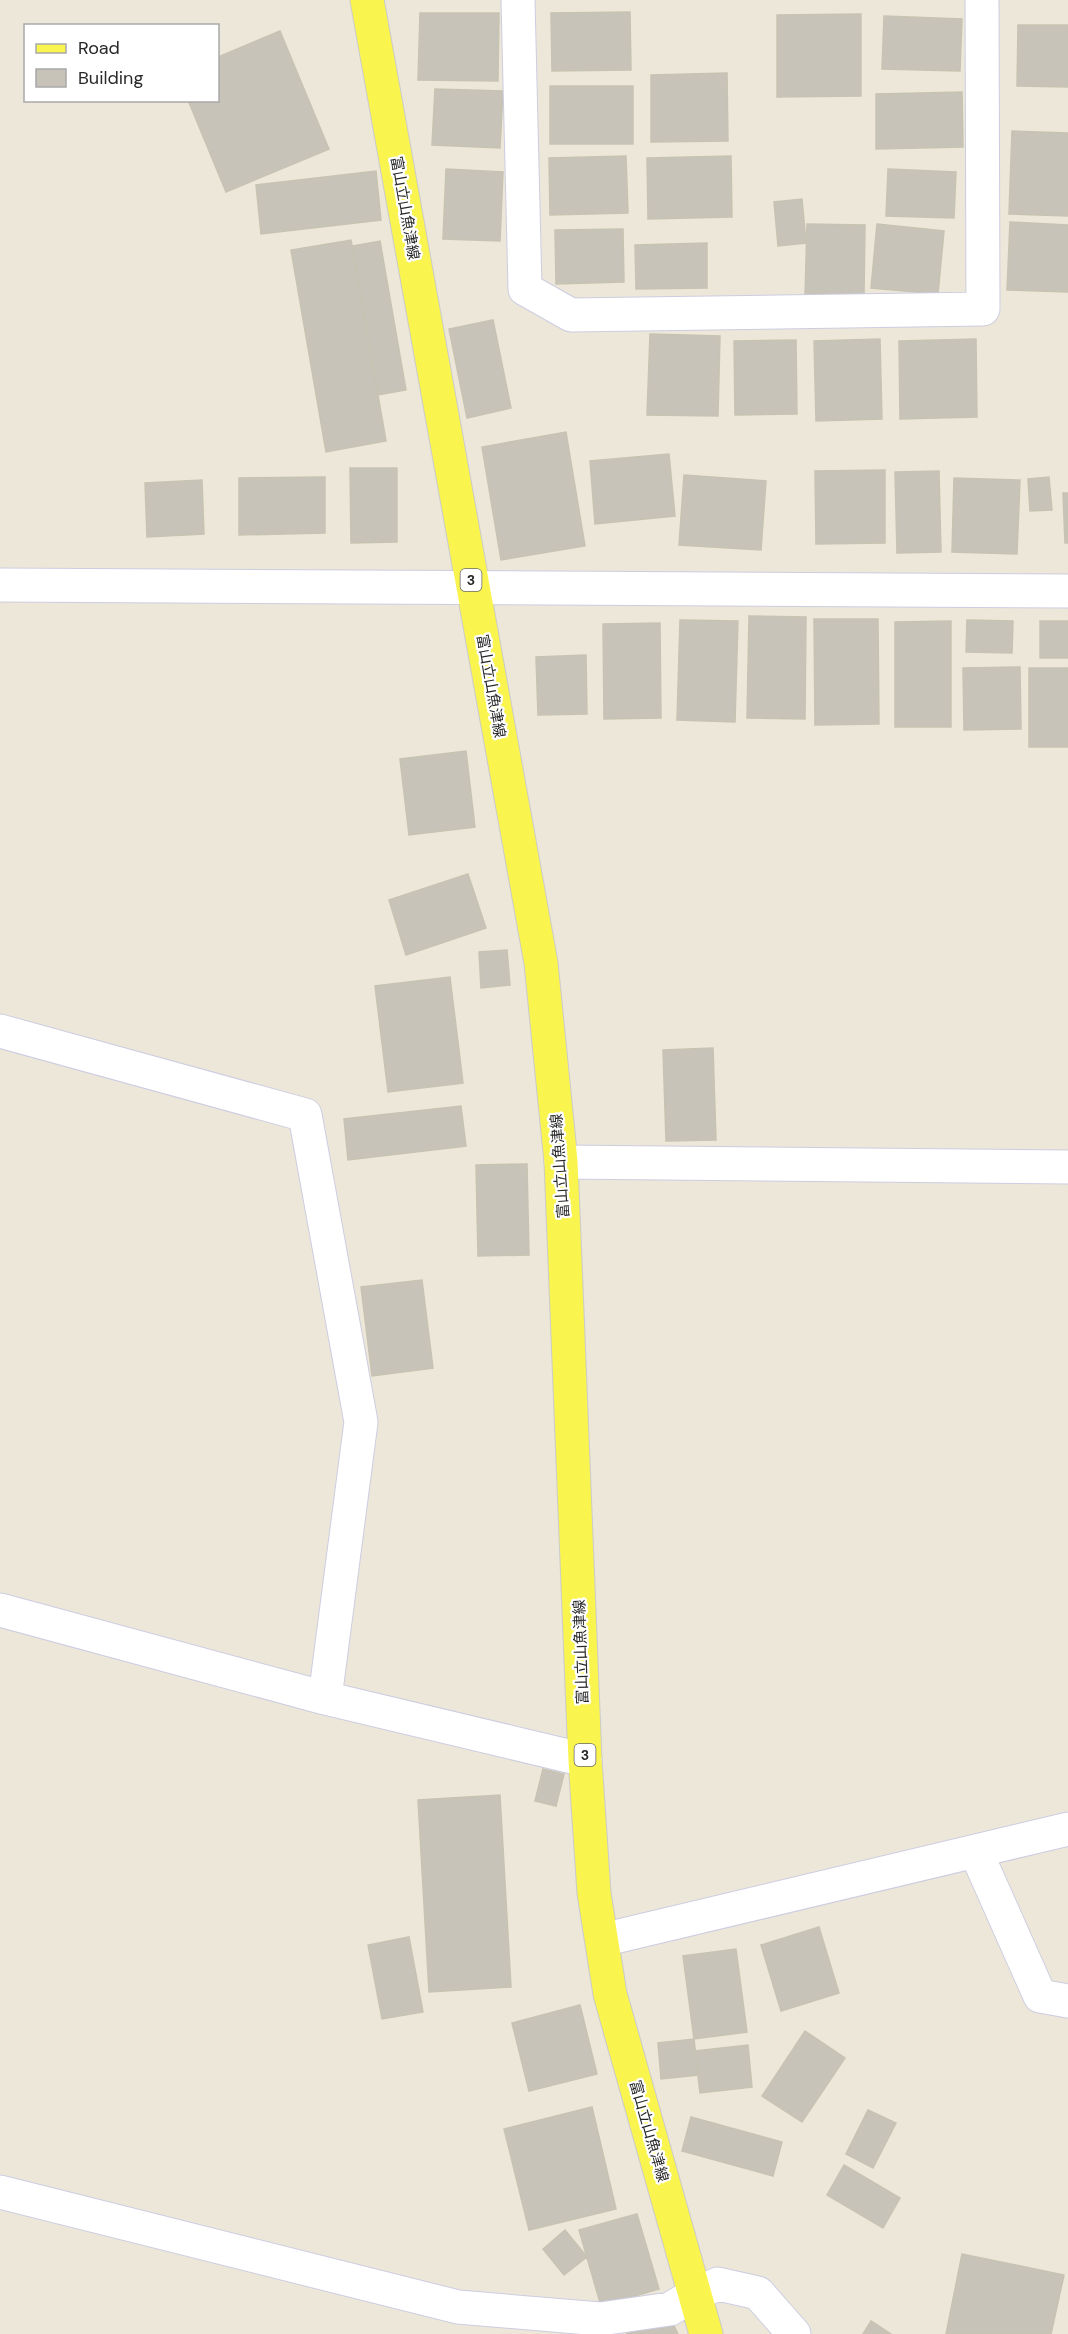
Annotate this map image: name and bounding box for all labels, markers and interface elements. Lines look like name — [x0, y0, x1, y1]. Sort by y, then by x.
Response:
legend — [24, 24, 219, 102]
text: Road — [78, 36, 120, 60]
text: Building — [78, 66, 143, 90]
street label: 富山立山魚津線 — [386, 155, 424, 261]
road number: 3 — [460, 569, 482, 591]
street label: 富山立山魚津線 — [472, 633, 510, 739]
street label: 富山立山魚津線 — [546, 1113, 574, 1219]
street label: 富山立山魚津線 — [569, 1599, 593, 1705]
road number: 3 — [574, 1744, 596, 1766]
street label: 富山立山魚津線 — [625, 2078, 673, 2184]

